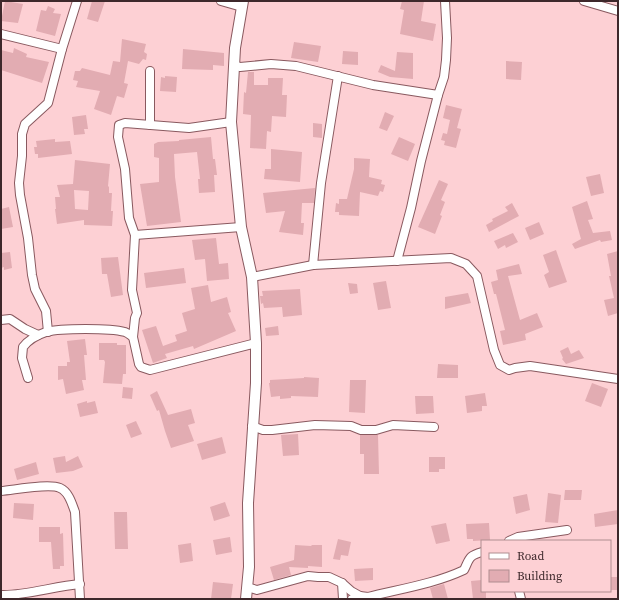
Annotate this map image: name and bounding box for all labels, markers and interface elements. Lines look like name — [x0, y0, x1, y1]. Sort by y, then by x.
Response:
legend — [481, 540, 611, 592]
text: Road — [517, 548, 544, 564]
text: Building — [517, 568, 562, 584]

